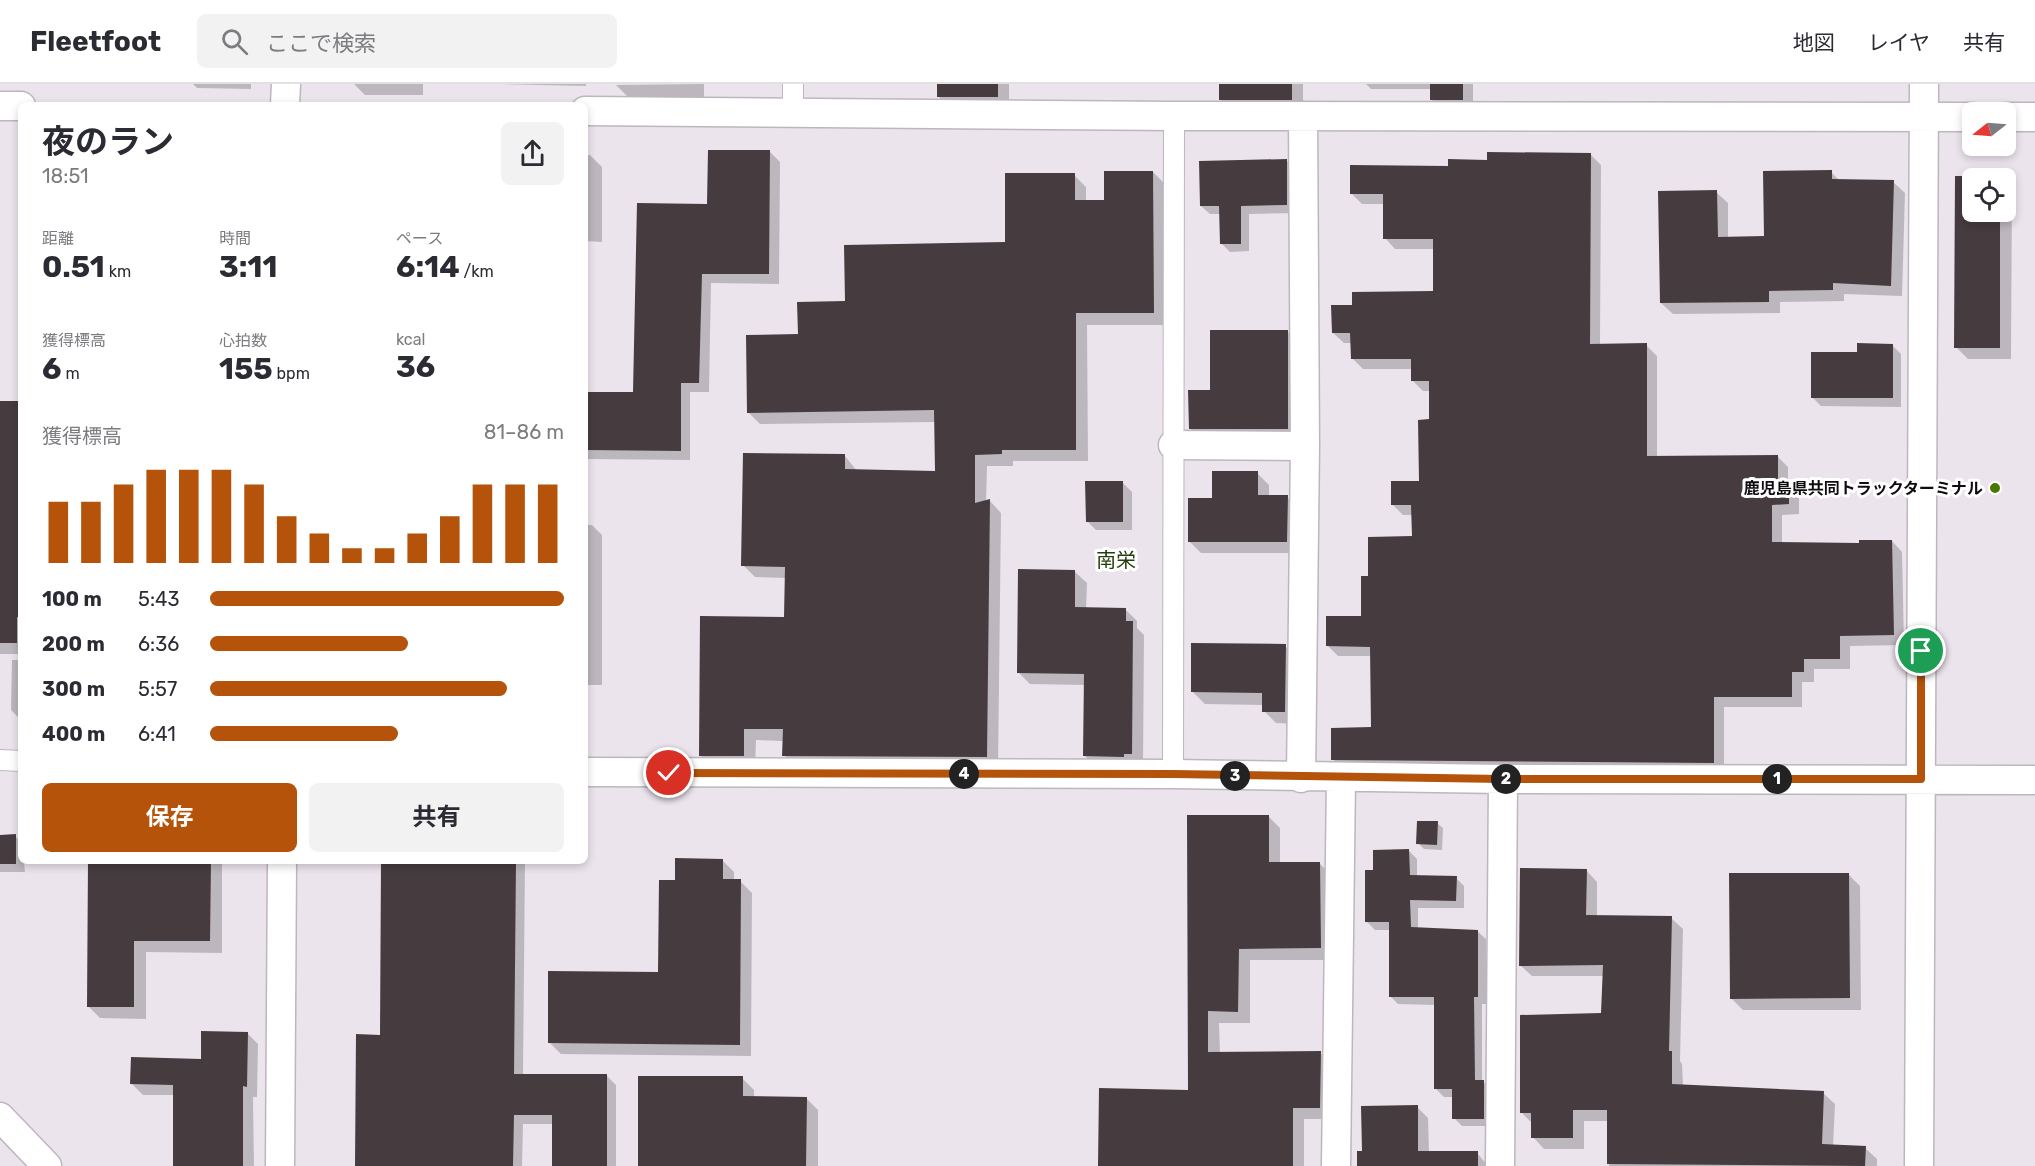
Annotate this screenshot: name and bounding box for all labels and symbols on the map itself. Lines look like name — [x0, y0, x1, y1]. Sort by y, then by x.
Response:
north arrow — [1962, 102, 2016, 156]
place label: 鹿児島県共同トラックターミナル — [1744, 479, 1983, 498]
marker: 鹿児島県共同トラックターミナル — [1988, 481, 2002, 495]
district label: 南栄 — [1096, 548, 1136, 572]
pin — [1895, 625, 1946, 676]
pin — [643, 747, 694, 798]
pin: 4 — [949, 759, 979, 789]
pin: 3 — [1220, 761, 1250, 791]
pin: 2 — [1491, 764, 1521, 794]
pin: 1 — [1762, 764, 1792, 794]

